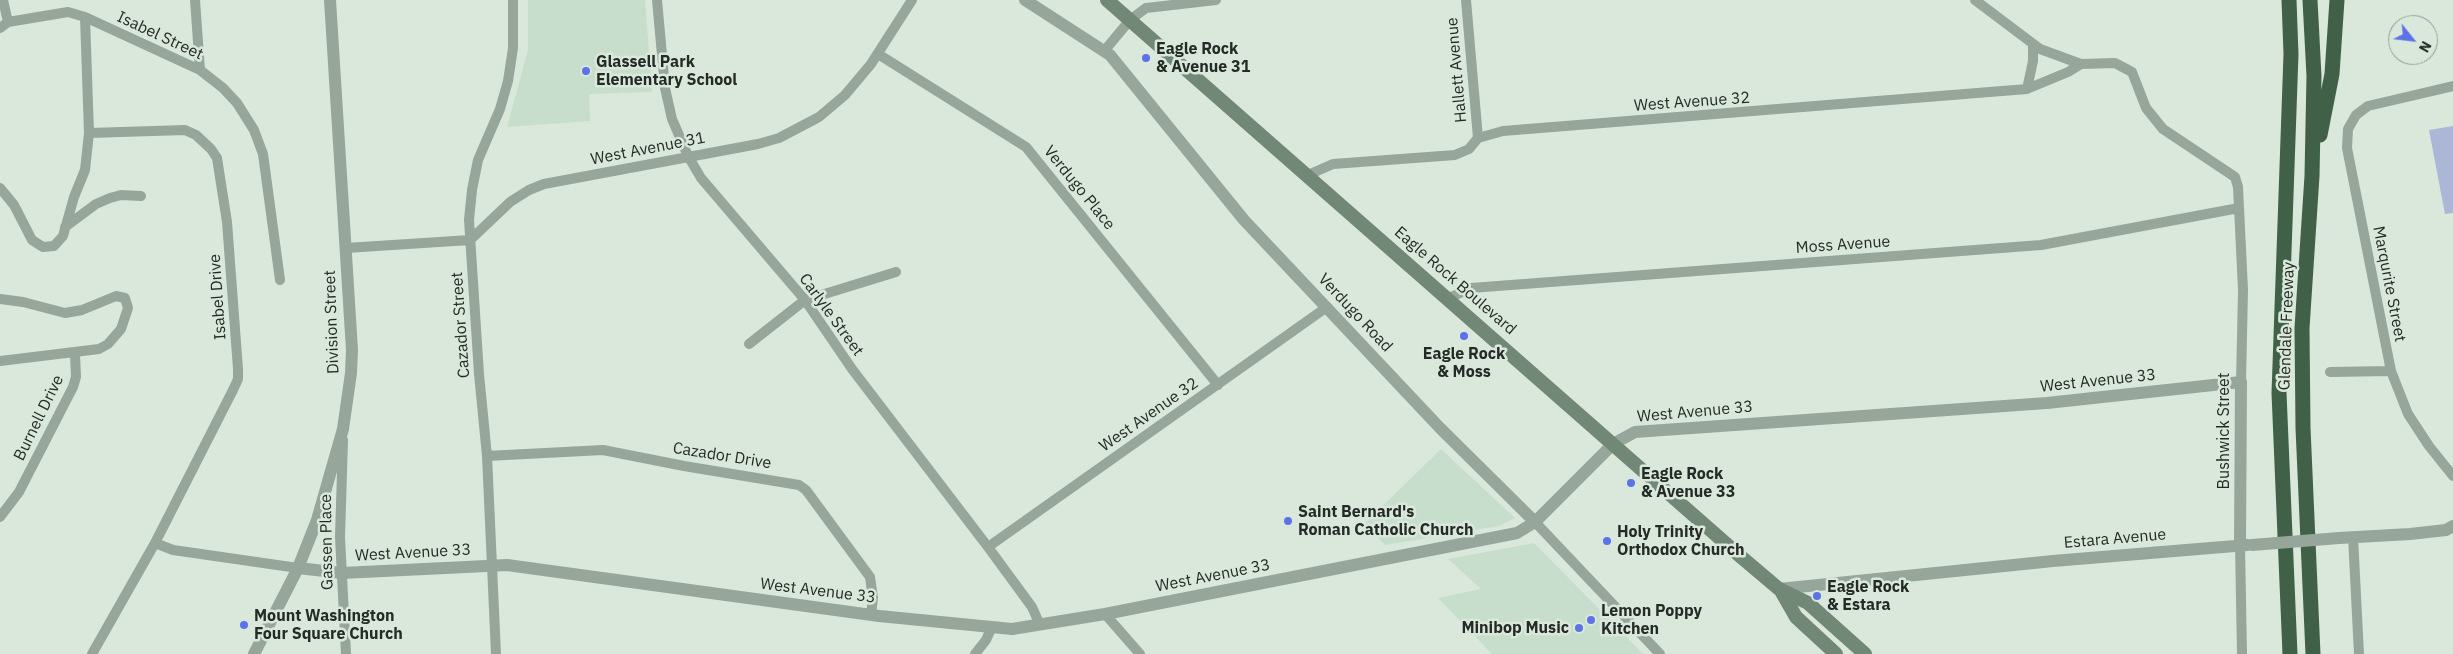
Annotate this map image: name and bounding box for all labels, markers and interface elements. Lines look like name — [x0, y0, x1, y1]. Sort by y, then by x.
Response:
street label: Isabel Street — [114, 8, 206, 64]
north arrow — [2388, 15, 2438, 65]
street label: Hallett Avenue — [1443, 17, 1471, 123]
text: N — [2415, 38, 2436, 56]
place label: Eagle Rock & Avenue 31 — [1156, 39, 1250, 77]
place label: Glassell Park Elementary School — [596, 52, 737, 90]
marker: Eagle Rock & Avenue 31 — [1140, 52, 1152, 64]
marker: Glassell Park Elementary School — [580, 65, 592, 77]
street label: West Avenue 32 — [1633, 88, 1751, 116]
street label: West Avenue 31 — [589, 128, 707, 170]
street label: Verdugo Place — [1039, 142, 1119, 234]
street label: Eagle Rock Boulevard — [1390, 223, 1520, 339]
street label: Marqurite Street — [2368, 224, 2410, 344]
street label: Moss Avenue — [1795, 232, 1891, 258]
street label: Isabel Drive — [205, 253, 231, 341]
street label: Glendale Freeway — [2275, 261, 2299, 391]
street label: Division Street — [321, 270, 343, 374]
street label: Carlyle Street — [795, 270, 867, 360]
street label: Verdugo Road — [1314, 270, 1396, 356]
street label: Cazador Street — [448, 271, 474, 379]
marker: Eagle Rock & Moss — [1458, 330, 1470, 342]
place label: Eagle Rock & Moss — [1423, 344, 1505, 382]
street label: West Avenue 33 — [2039, 365, 2157, 397]
street label: Burnell Drive — [10, 372, 68, 464]
street label: Bushwick Street — [2214, 373, 2234, 489]
street label: West Avenue 32 — [1096, 374, 1202, 456]
street label: West Avenue 33 — [1636, 397, 1754, 427]
street label: Cazador Drive — [671, 439, 773, 473]
place label: Eagle Rock & Avenue 33 — [1641, 464, 1735, 502]
marker: Eagle Rock & Avenue 33 — [1625, 477, 1637, 489]
street label: Gassen Place — [317, 494, 337, 590]
place label: Saint Bernard's Roman Catholic Church — [1298, 502, 1474, 540]
marker: Saint Bernard's Roman Catholic Church — [1282, 515, 1294, 527]
place label: Holy Trinity Orthodox Church — [1617, 522, 1745, 560]
street label: Estara Avenue — [2063, 525, 2167, 553]
marker: Holy Trinity Orthodox Church — [1601, 535, 1613, 547]
street label: West Avenue 33 — [354, 540, 472, 566]
street label: West Avenue 33 — [1154, 555, 1272, 597]
street label: West Avenue 33 — [759, 574, 877, 608]
place label: Eagle Rock & Estara — [1827, 577, 1909, 615]
marker: Eagle Rock & Estara — [1811, 590, 1823, 602]
place label: Lemon Poppy Kitchen — [1601, 601, 1702, 639]
place label: Mount Washington Four Square Church — [254, 606, 403, 644]
marker: Lemon Poppy Kitchen — [1585, 614, 1597, 626]
place label: Minibop Music — [1461, 618, 1569, 638]
marker: Mount Washington Four Square Church — [238, 619, 250, 631]
marker: Minibop Music — [1573, 622, 1585, 634]

